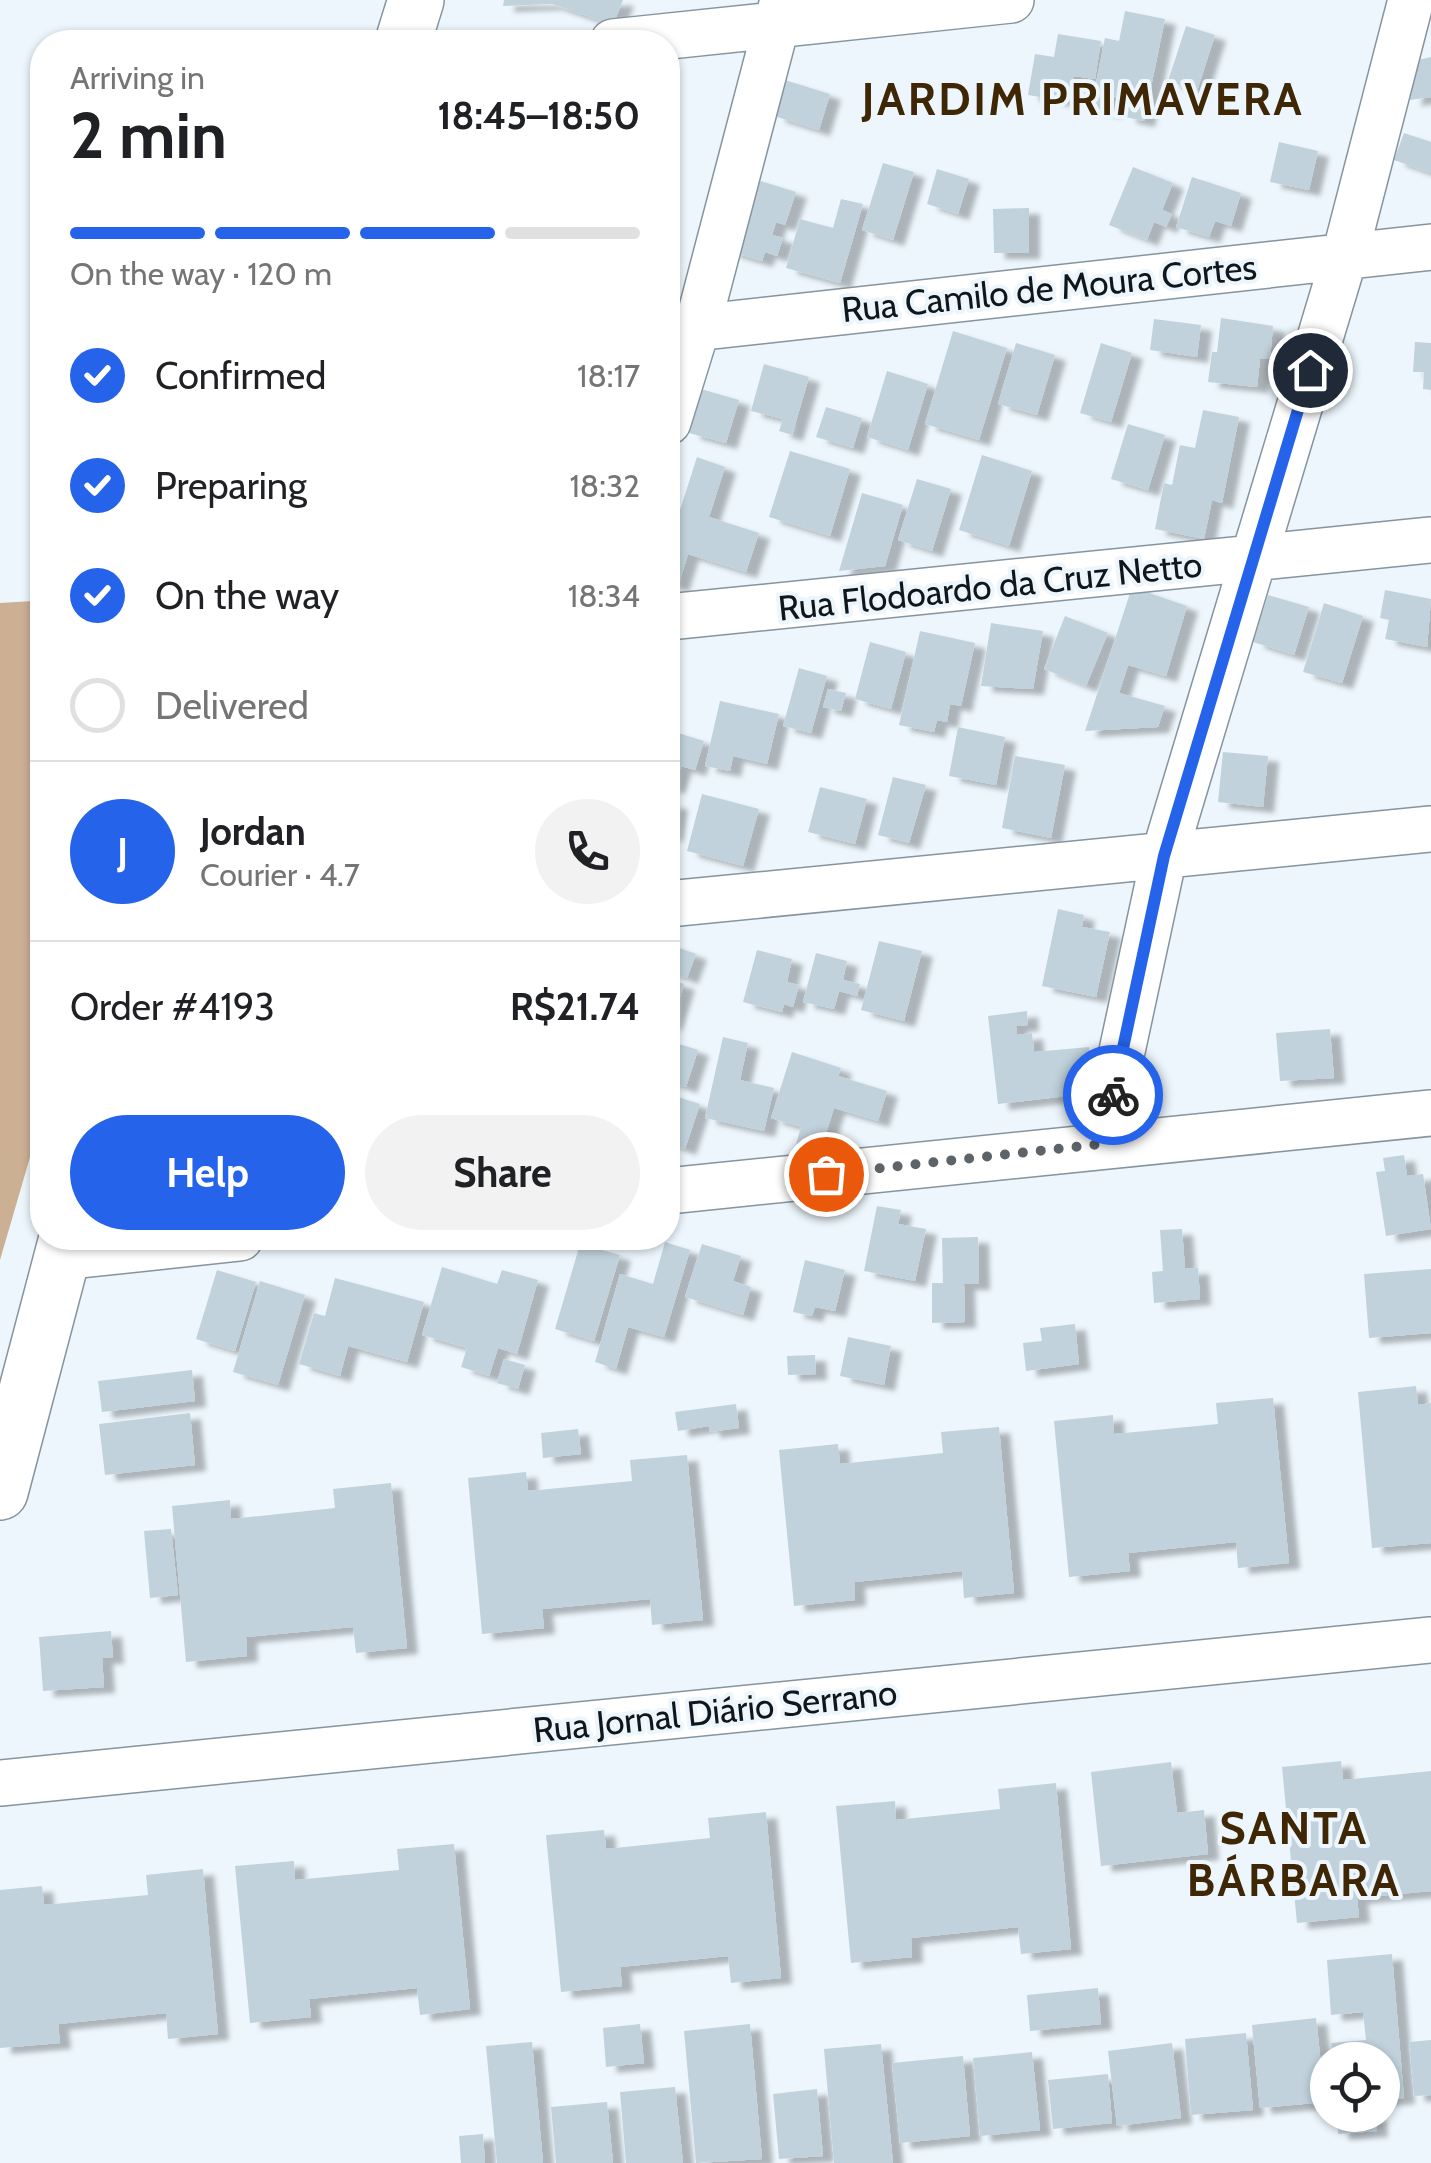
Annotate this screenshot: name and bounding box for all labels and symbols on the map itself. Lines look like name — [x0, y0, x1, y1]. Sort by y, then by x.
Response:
district label: JARDIM PRIMAVERA — [861, 72, 1304, 126]
street label: Rua Camilo de Moura Cortes — [839, 245, 1259, 331]
pin — [1268, 328, 1353, 413]
street label: Rua Flodoardo da Cruz Netto — [776, 542, 1204, 630]
courier — [1063, 1045, 1163, 1145]
pin — [784, 1132, 869, 1217]
street label: Rua Jornal Diário Serrano — [531, 1670, 899, 1752]
district label: SANTA BÁRBARA — [1187, 1801, 1401, 1907]

